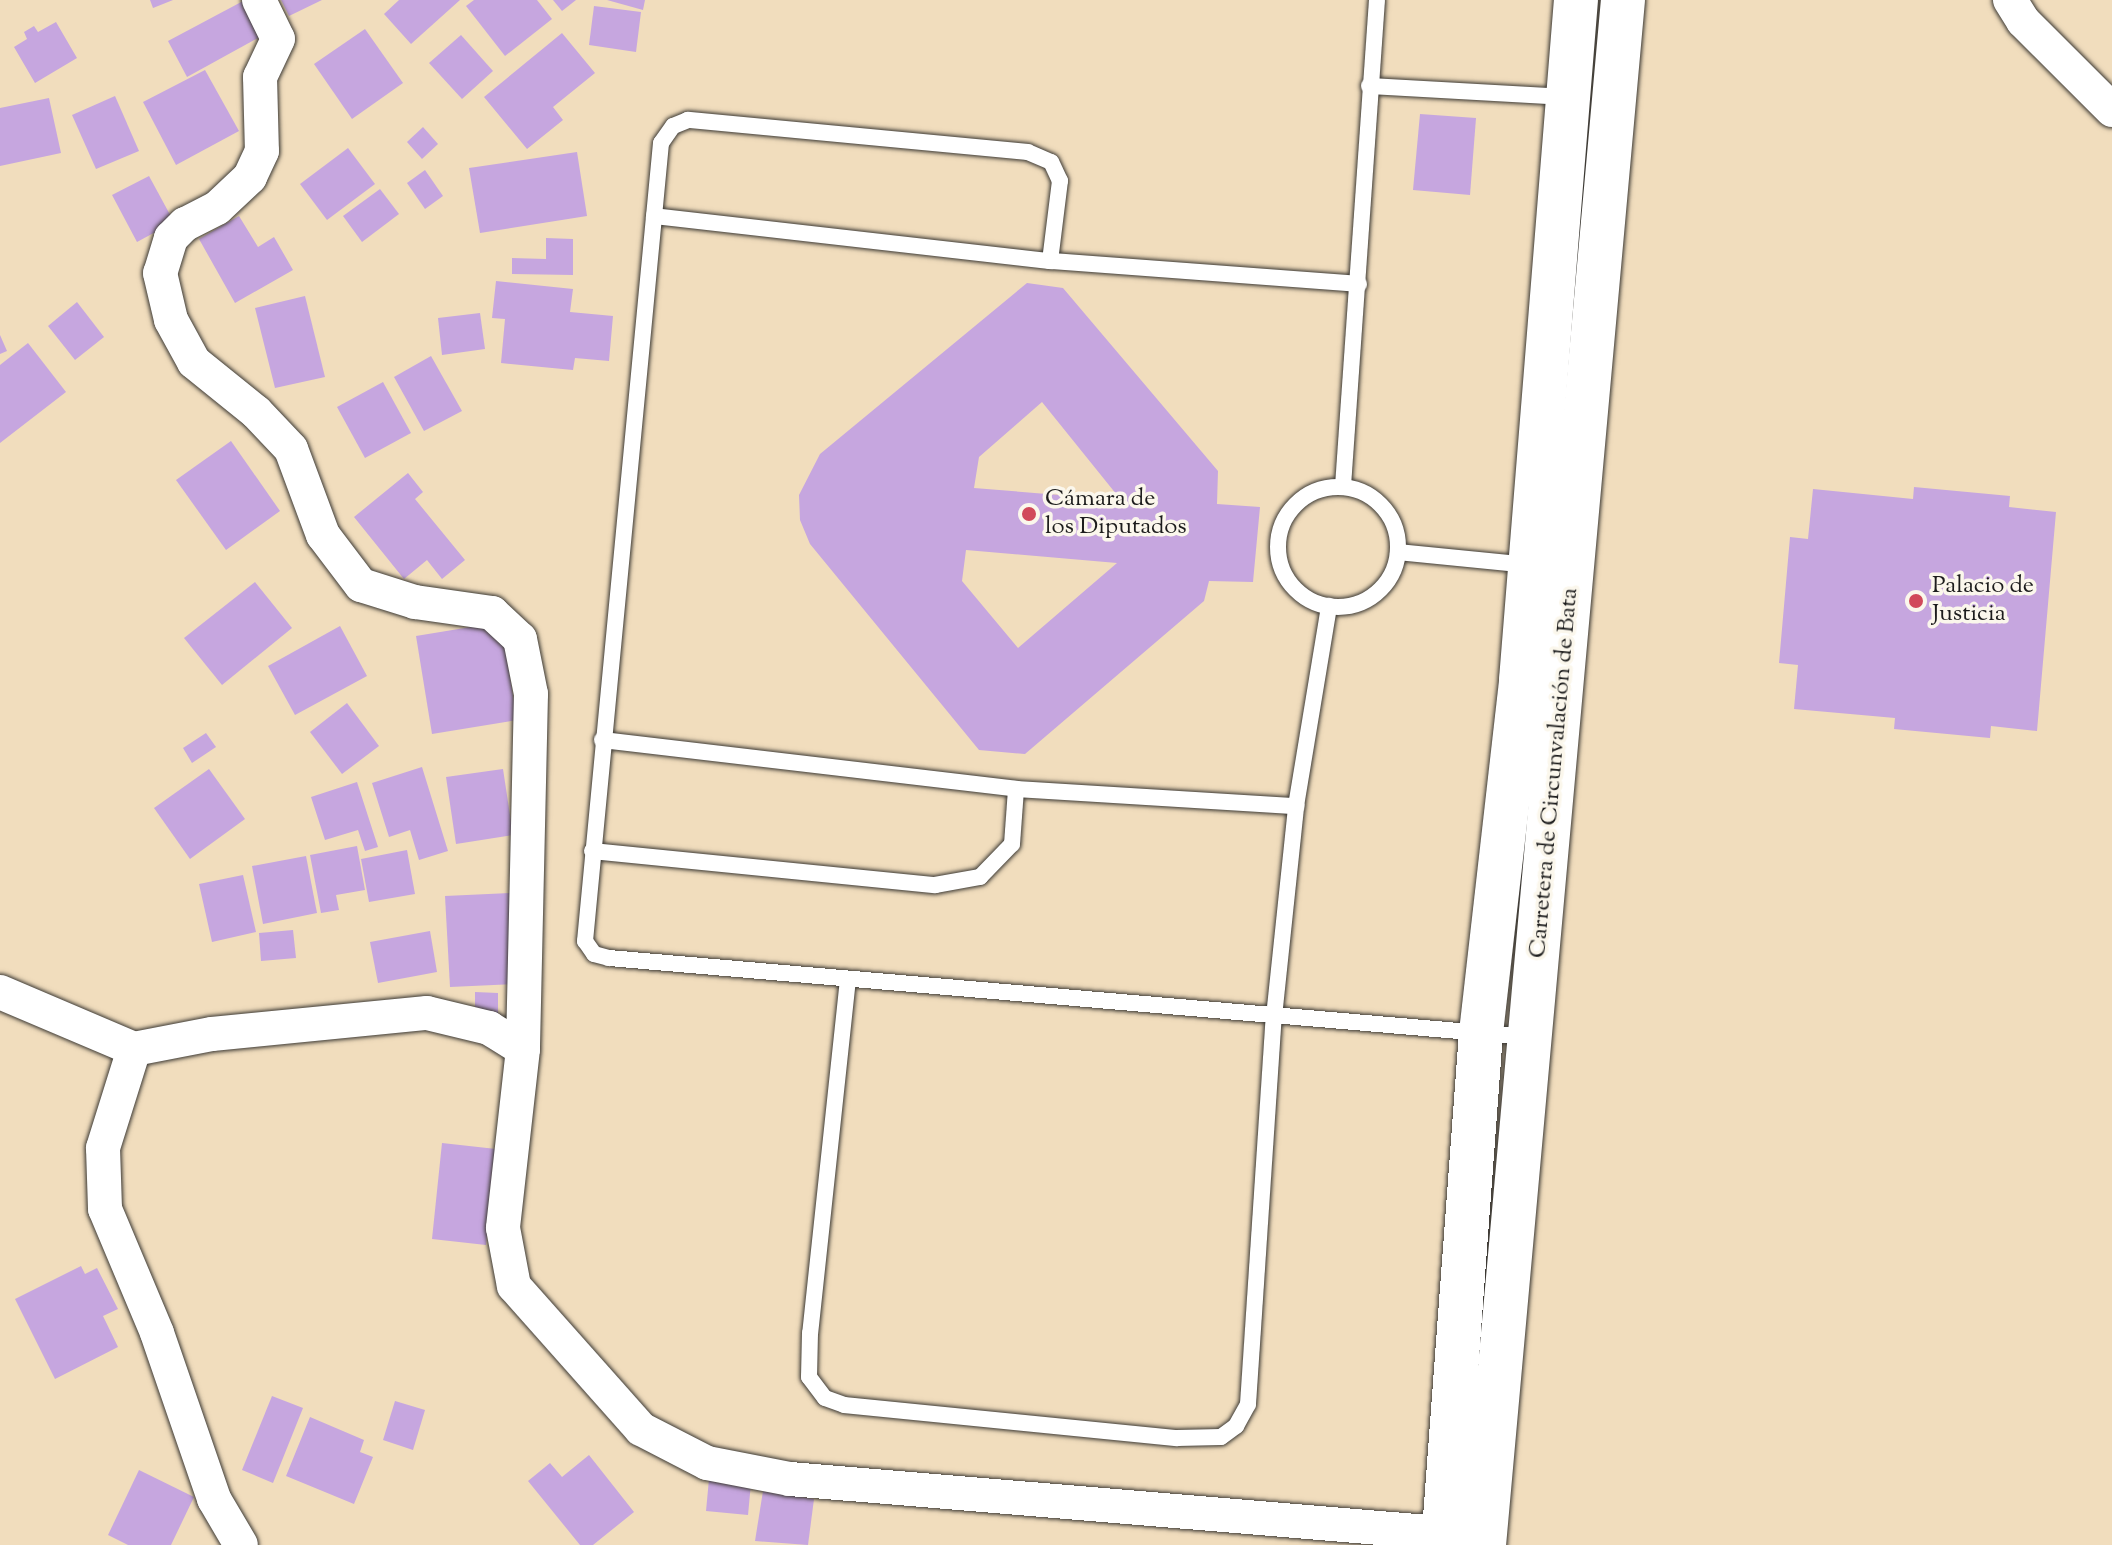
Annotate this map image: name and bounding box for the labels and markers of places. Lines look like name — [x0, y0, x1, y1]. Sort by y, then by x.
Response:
place label: Cámara de los Diputados — [1045, 486, 1187, 542]
marker: Cámara de los Diputados — [1020, 505, 1038, 523]
place label: Palacio de Justicia — [1932, 573, 2034, 629]
marker: Palacio de Justicia — [1907, 592, 1925, 610]

